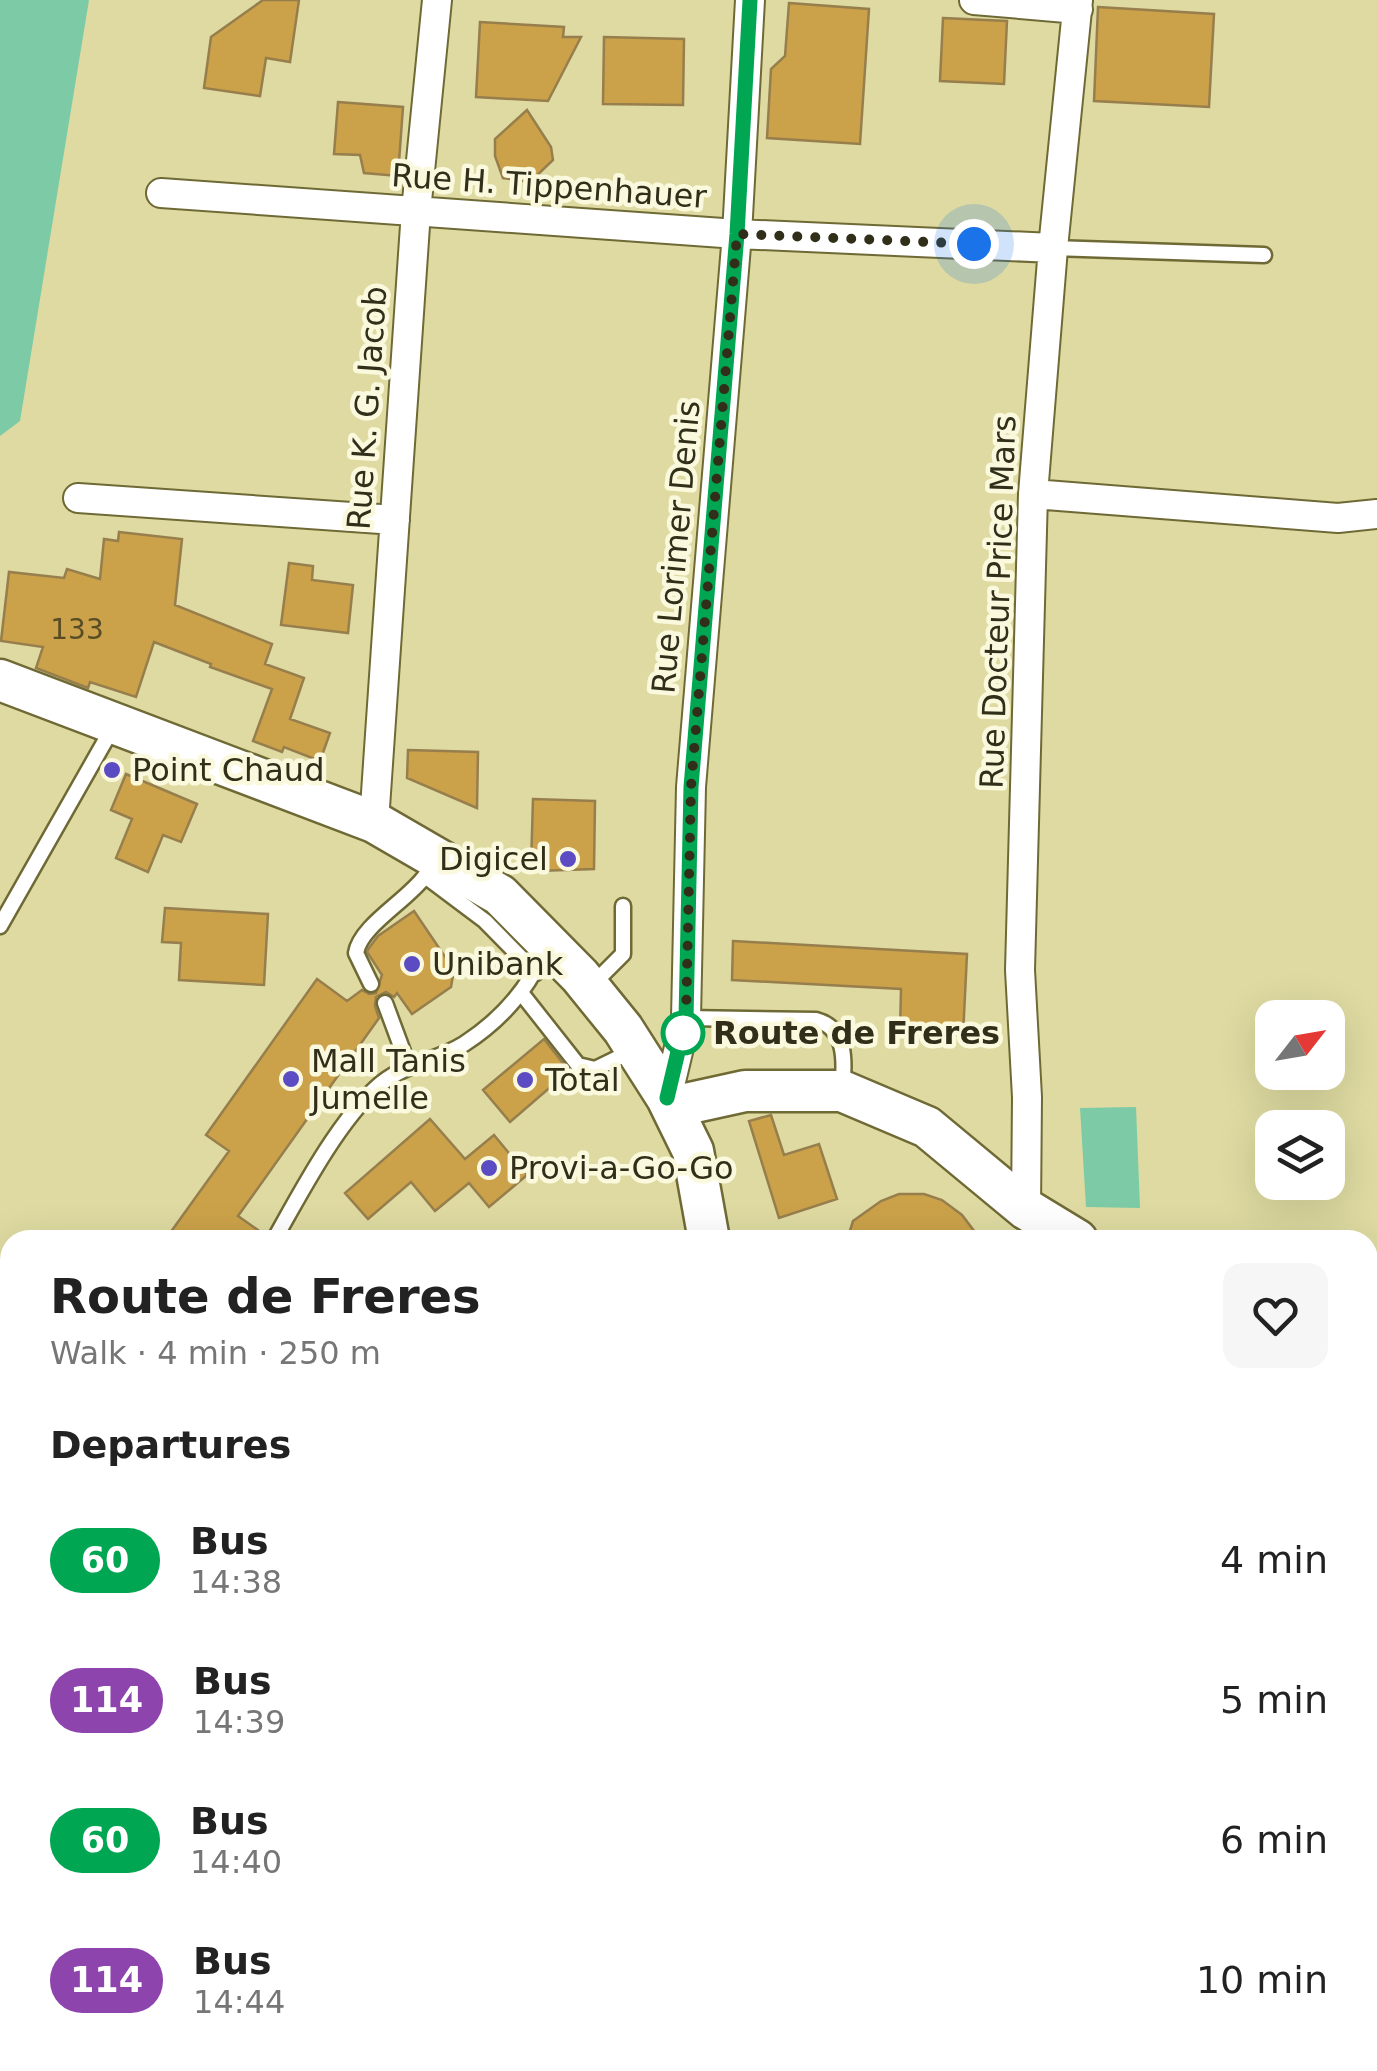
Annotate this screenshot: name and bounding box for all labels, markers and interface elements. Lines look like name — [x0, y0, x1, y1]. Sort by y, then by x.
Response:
street label: Rue H. Tippenhauer — [390, 156, 709, 216]
your location — [949, 219, 999, 269]
street label: Rue K. G. Jacob — [340, 285, 394, 531]
street label: Rue Lorimer Denis — [644, 399, 708, 695]
street label: Rue Docteur Price Mars — [972, 415, 1024, 789]
house number: 133 — [50, 613, 104, 646]
place label: Point Chaud — [132, 751, 324, 789]
marker: Point Chaud — [101, 759, 123, 781]
place label: Digicel — [439, 840, 548, 878]
marker: Digicel — [557, 848, 579, 870]
place label: Unibank — [432, 945, 564, 983]
marker: Unibank — [401, 953, 423, 975]
north arrow — [1255, 1000, 1345, 1090]
map controls — [1255, 1000, 1345, 1200]
marker: Route de Freres — [662, 1012, 704, 1054]
place label: Route de Freres — [713, 1014, 1000, 1052]
place label: Mall Tanis Jumelle — [309, 1042, 466, 1117]
place label: Total — [544, 1061, 620, 1099]
marker: Mall Tanis Jumelle — [280, 1068, 302, 1090]
marker: Total — [514, 1069, 536, 1091]
button: layers — [1255, 1110, 1345, 1200]
place label: Provi-a-Go-Go — [509, 1149, 734, 1187]
marker: Provi-a-Go-Go — [478, 1157, 500, 1179]
button: heart — [1223, 1263, 1328, 1368]
text: Route de Freres — [50, 1268, 481, 1324]
text: Walk · 4 min · 250 m — [50, 1334, 381, 1372]
text: Departures — [50, 1423, 291, 1467]
text: Bus — [190, 1519, 269, 1563]
text: 4 min — [1220, 1538, 1328, 1582]
text: 60 — [81, 1540, 129, 1580]
text: 14:38 — [190, 1563, 282, 1601]
text: Bus — [193, 1659, 272, 1703]
text: 5 min — [1220, 1678, 1328, 1722]
text: 114 — [70, 1680, 143, 1720]
text: 14:39 — [193, 1703, 285, 1741]
text: Bus — [190, 1799, 269, 1843]
text: 6 min — [1220, 1818, 1328, 1862]
text: 60 — [81, 1820, 129, 1860]
text: 14:40 — [190, 1843, 282, 1881]
text: Bus — [193, 1939, 272, 1983]
text: 10 min — [1196, 1958, 1328, 2002]
text: 114 — [70, 1960, 143, 2000]
text: 14:44 — [193, 1983, 285, 2021]

